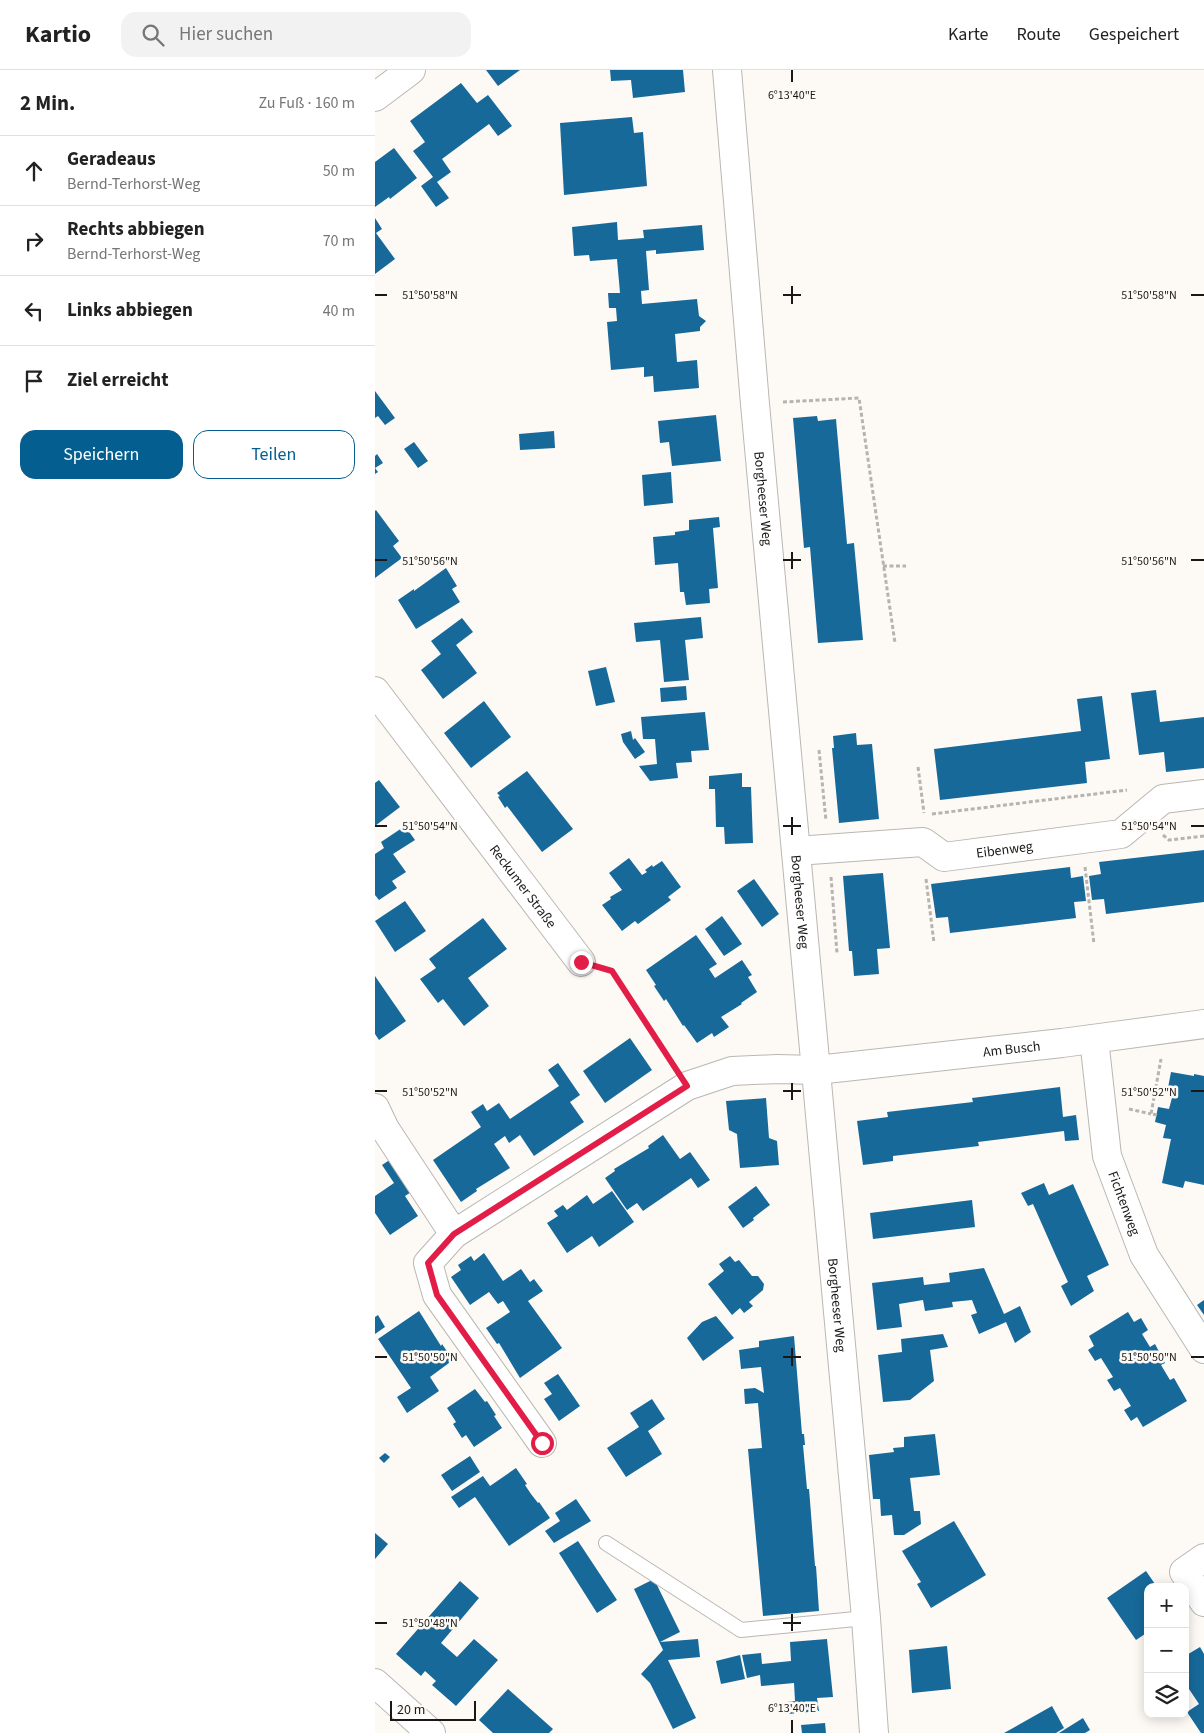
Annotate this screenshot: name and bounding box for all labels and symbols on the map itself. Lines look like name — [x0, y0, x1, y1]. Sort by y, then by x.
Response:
text: 6°13'40"E — [768, 87, 816, 104]
text: 51°50'58"N — [402, 287, 458, 304]
text: 51°50'58"N — [1121, 287, 1177, 304]
street label: Borgheeser Weg — [748, 451, 777, 547]
text: 51°50'56"N — [402, 553, 458, 570]
text: 51°50'56"N — [1121, 553, 1177, 570]
text: 51°50'54"N — [402, 818, 458, 835]
text: 51°50'54"N — [1121, 818, 1177, 835]
street label: Eibenweg — [975, 837, 1034, 864]
street label: Reckumer Straße — [484, 841, 561, 933]
street label: Borgheeser Weg — [785, 854, 814, 950]
route end — [570, 951, 593, 974]
street label: Am Busch — [982, 1036, 1042, 1063]
text: 51°50'52"N — [402, 1084, 458, 1101]
text: 51°50'52"N — [1121, 1084, 1177, 1101]
street label: Fichtenweg — [1102, 1168, 1145, 1239]
street label: Borgheeser Weg — [822, 1257, 851, 1353]
text: 51°50'50"N — [402, 1349, 458, 1366]
text: 51°50'50"N — [1121, 1349, 1177, 1366]
route start — [531, 1432, 554, 1455]
text: 51°50'48"N — [402, 1615, 458, 1632]
scale bar — [390, 1698, 476, 1721]
text: 6°13'40"E — [768, 1700, 816, 1717]

